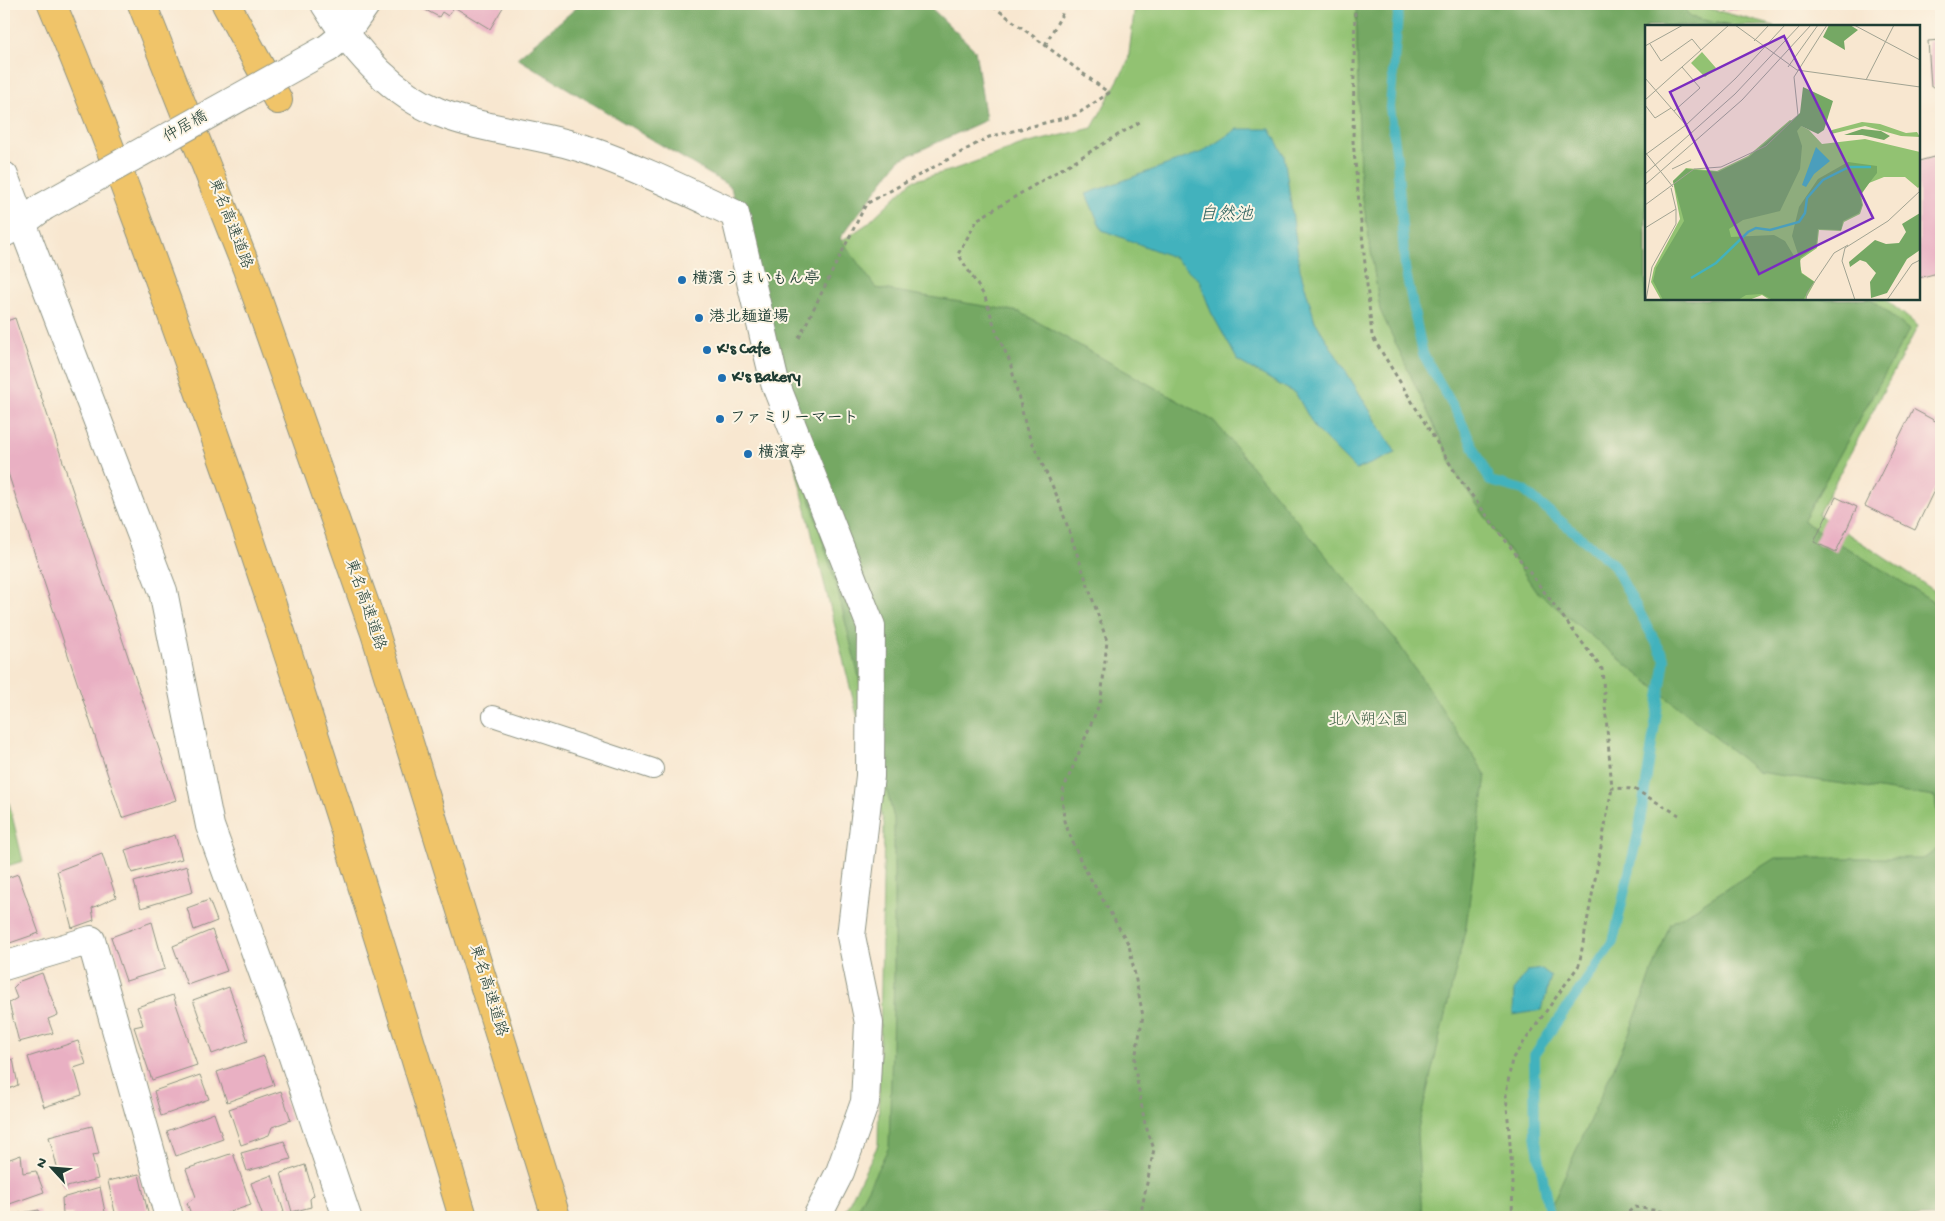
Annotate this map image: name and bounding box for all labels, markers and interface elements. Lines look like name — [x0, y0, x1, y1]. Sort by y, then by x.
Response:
inset map — [1645, 25, 1920, 300]
street label: 仲居橋 — [160, 107, 212, 148]
street label: 東名高速道路 — [203, 175, 257, 272]
water label: 自然池 — [1199, 204, 1254, 226]
place label: 横濱うまいもん亭 — [692, 269, 820, 290]
marker: 横濱うまいもん亭 — [676, 274, 688, 286]
place label: 港北麺道場 — [709, 307, 789, 328]
marker: 港北麺道場 — [693, 312, 705, 324]
place label: K's Cafe — [716, 340, 771, 360]
marker: K's Cafe — [701, 344, 713, 356]
place label: K's Bakery — [731, 369, 801, 388]
marker: K's Bakery — [716, 372, 728, 384]
place label: ファミリーマート — [730, 410, 859, 429]
marker: ファミリーマート — [714, 413, 726, 425]
place label: 横濱亭 — [758, 443, 806, 464]
marker: 横濱亭 — [742, 448, 754, 460]
street label: 東名高速道路 — [339, 556, 391, 653]
park label: 北八朔公園 — [1328, 711, 1408, 731]
street label: 東名高速道路 — [464, 942, 512, 1040]
north arrow — [28, 1144, 78, 1194]
text: N — [33, 1156, 52, 1171]

